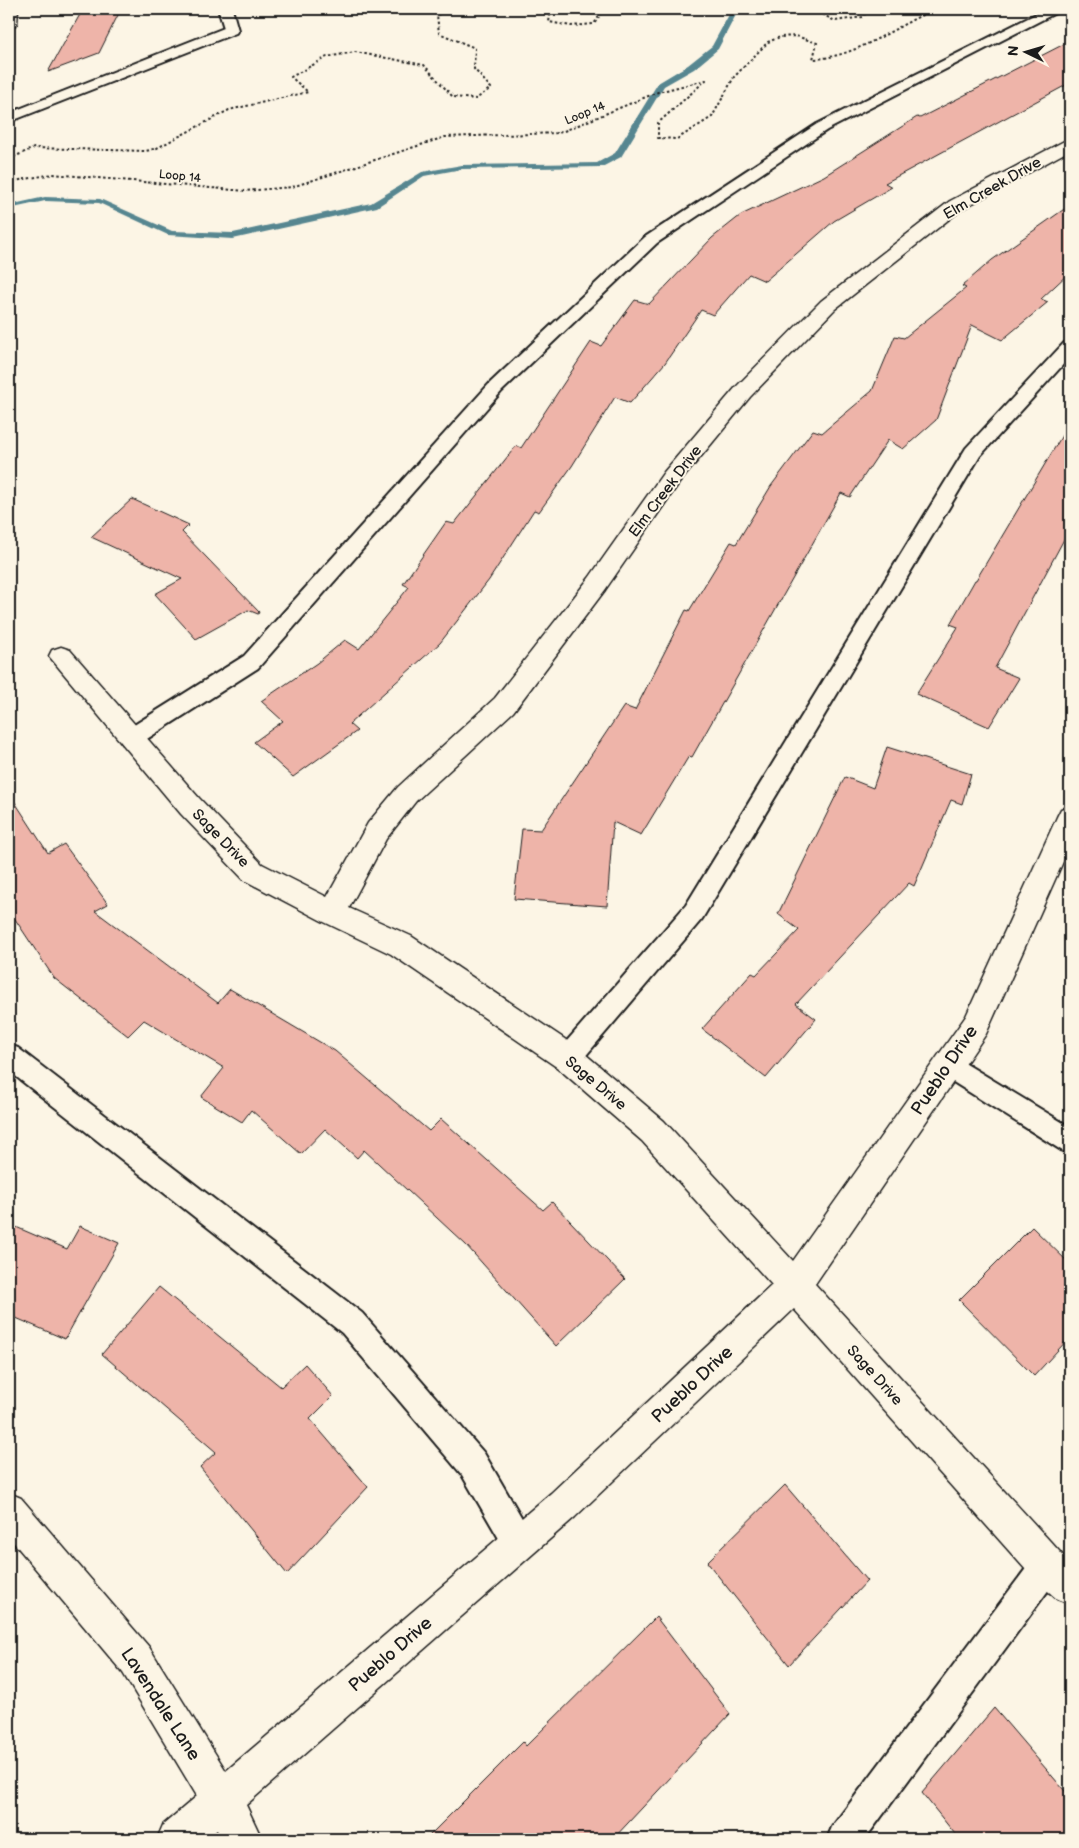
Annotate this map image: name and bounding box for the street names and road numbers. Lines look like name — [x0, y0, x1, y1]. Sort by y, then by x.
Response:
street label: Loop 14 — [563, 98, 608, 128]
street label: Elm Creek Drive — [940, 153, 1045, 224]
street label: Loop 14 — [158, 167, 202, 186]
street label: Elm Creek Drive — [625, 442, 706, 541]
street label: Sage Drive — [188, 805, 253, 872]
street label: Pueblo Drive — [907, 1021, 982, 1119]
street label: Sage Drive — [561, 1052, 630, 1115]
street label: Pueblo Drive — [647, 1341, 738, 1427]
street label: Sage Drive — [843, 1341, 907, 1409]
street label: Pueblo Drive — [344, 1612, 436, 1696]
street label: Lavendale Lane — [116, 1644, 205, 1765]

